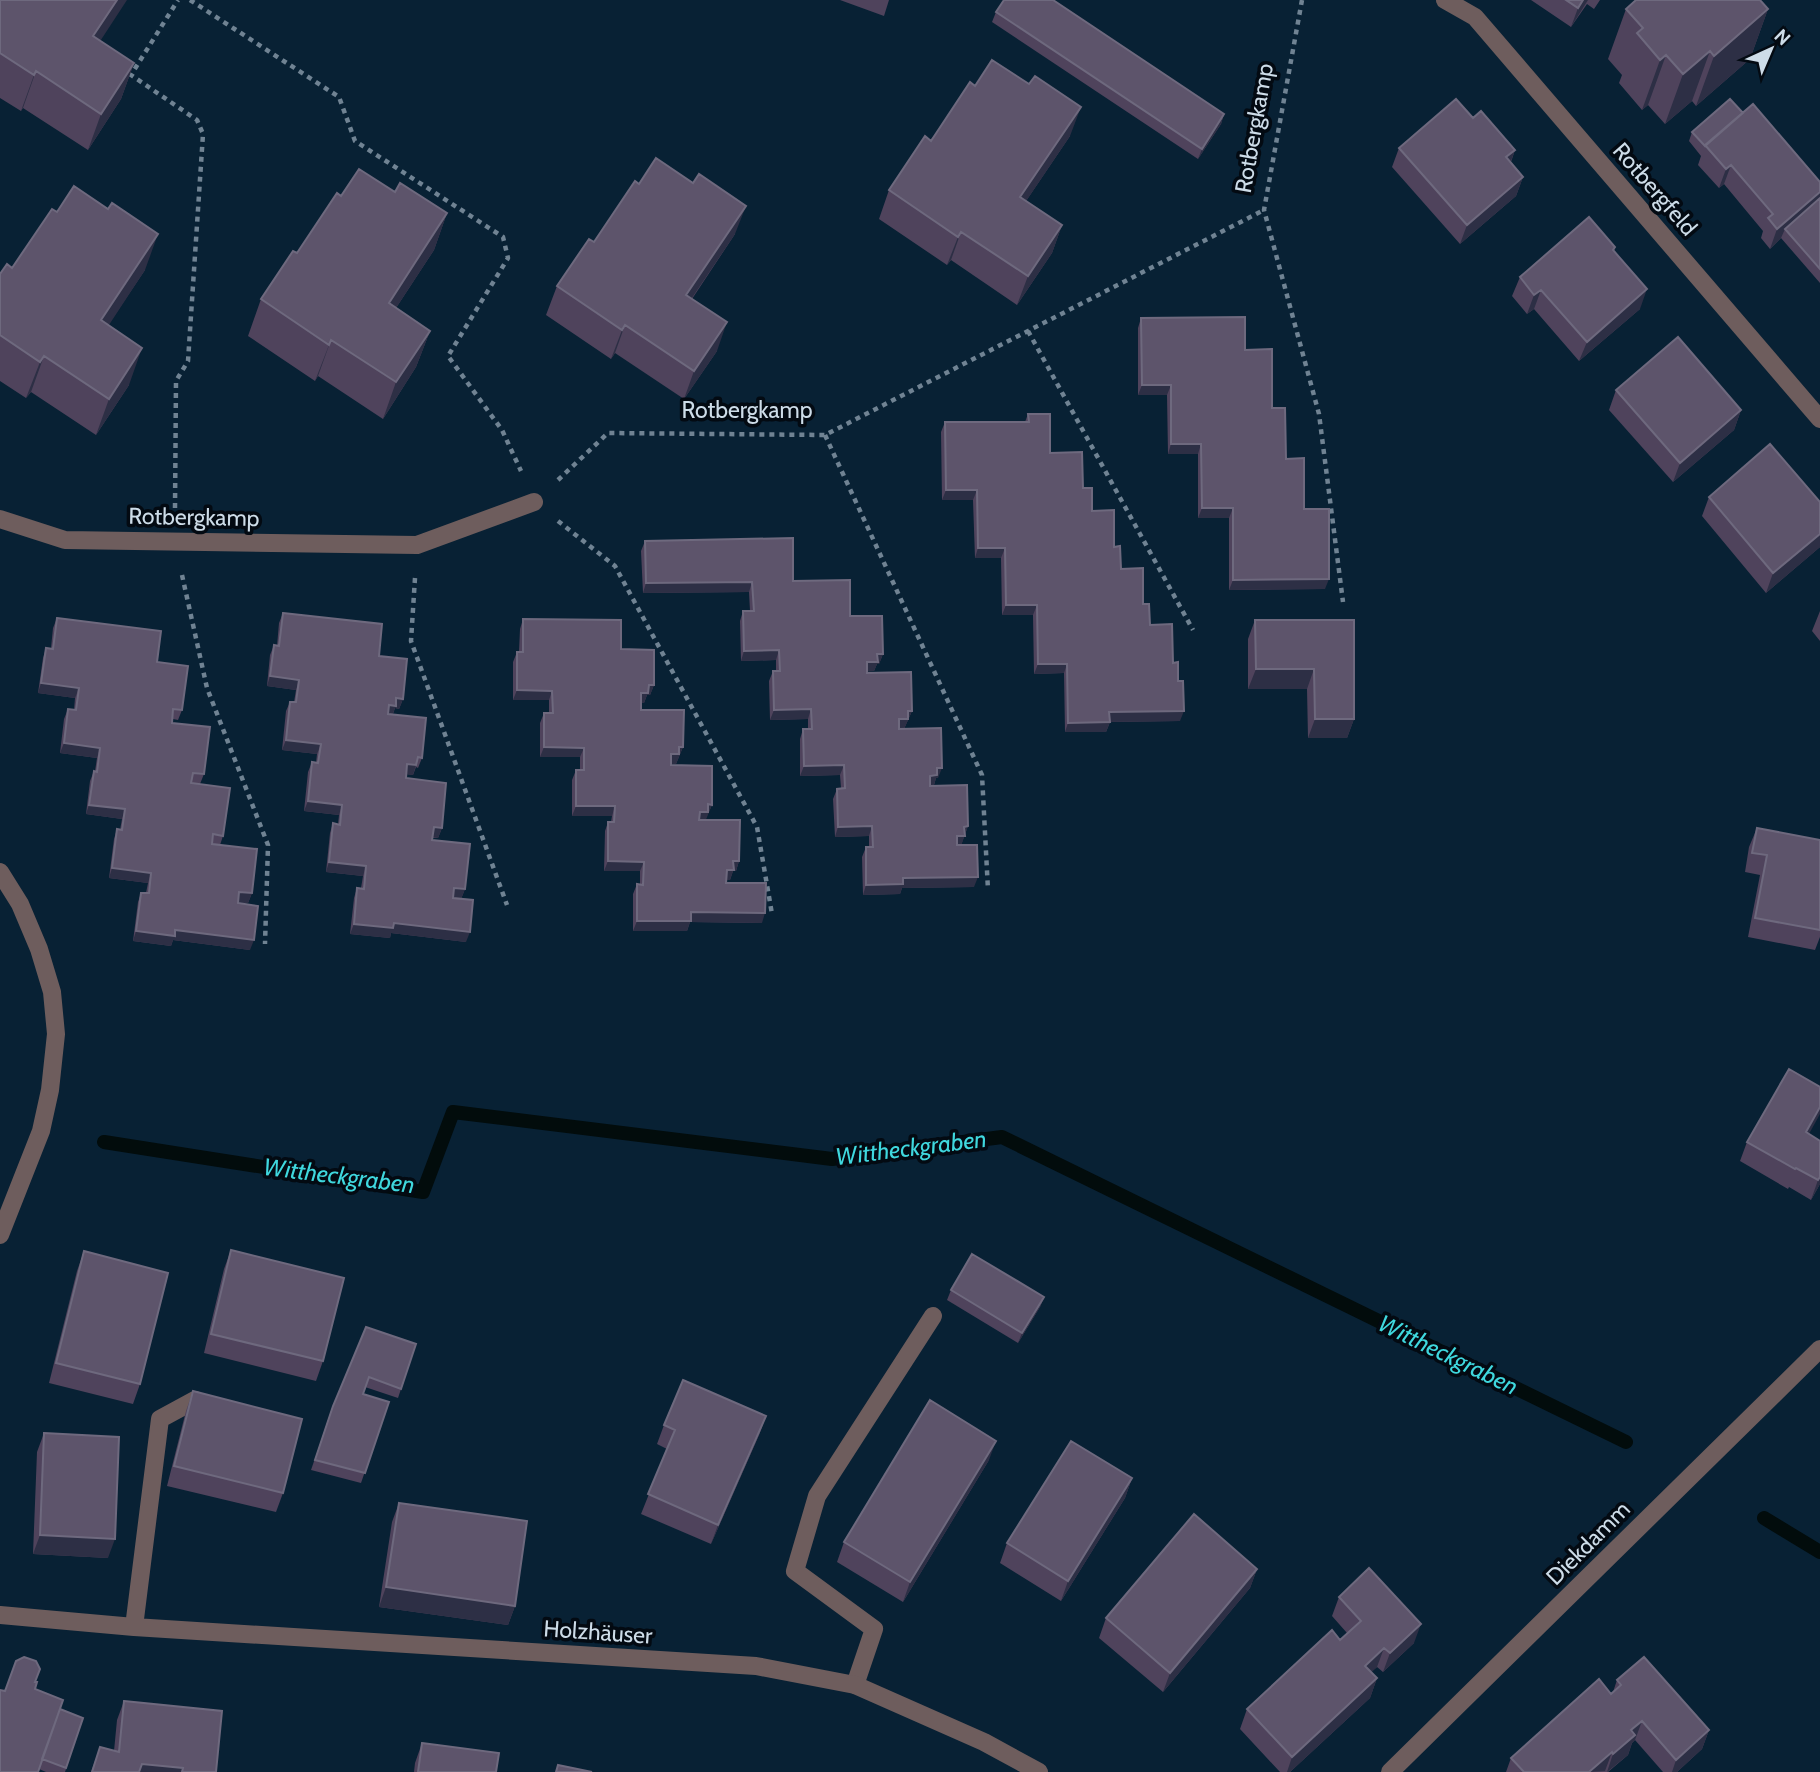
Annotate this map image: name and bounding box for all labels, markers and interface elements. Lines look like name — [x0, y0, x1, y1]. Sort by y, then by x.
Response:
north arrow — [1736, 14, 1806, 84]
text: N — [1770, 24, 1795, 50]
street label: Rotbergkamp — [1229, 61, 1279, 195]
street label: Rotbergfeld — [1607, 137, 1703, 241]
street label: Rotbergkamp — [681, 396, 813, 424]
street label: Rotbergkamp — [128, 502, 260, 532]
water label: Wittheckgraben — [834, 1124, 988, 1171]
water label: Wittheckgraben — [262, 1152, 416, 1199]
water label: Wittheckgraben — [1374, 1308, 1523, 1401]
street label: Diekdamm — [1540, 1495, 1636, 1591]
street label: Holzhäuser — [543, 1614, 654, 1650]

